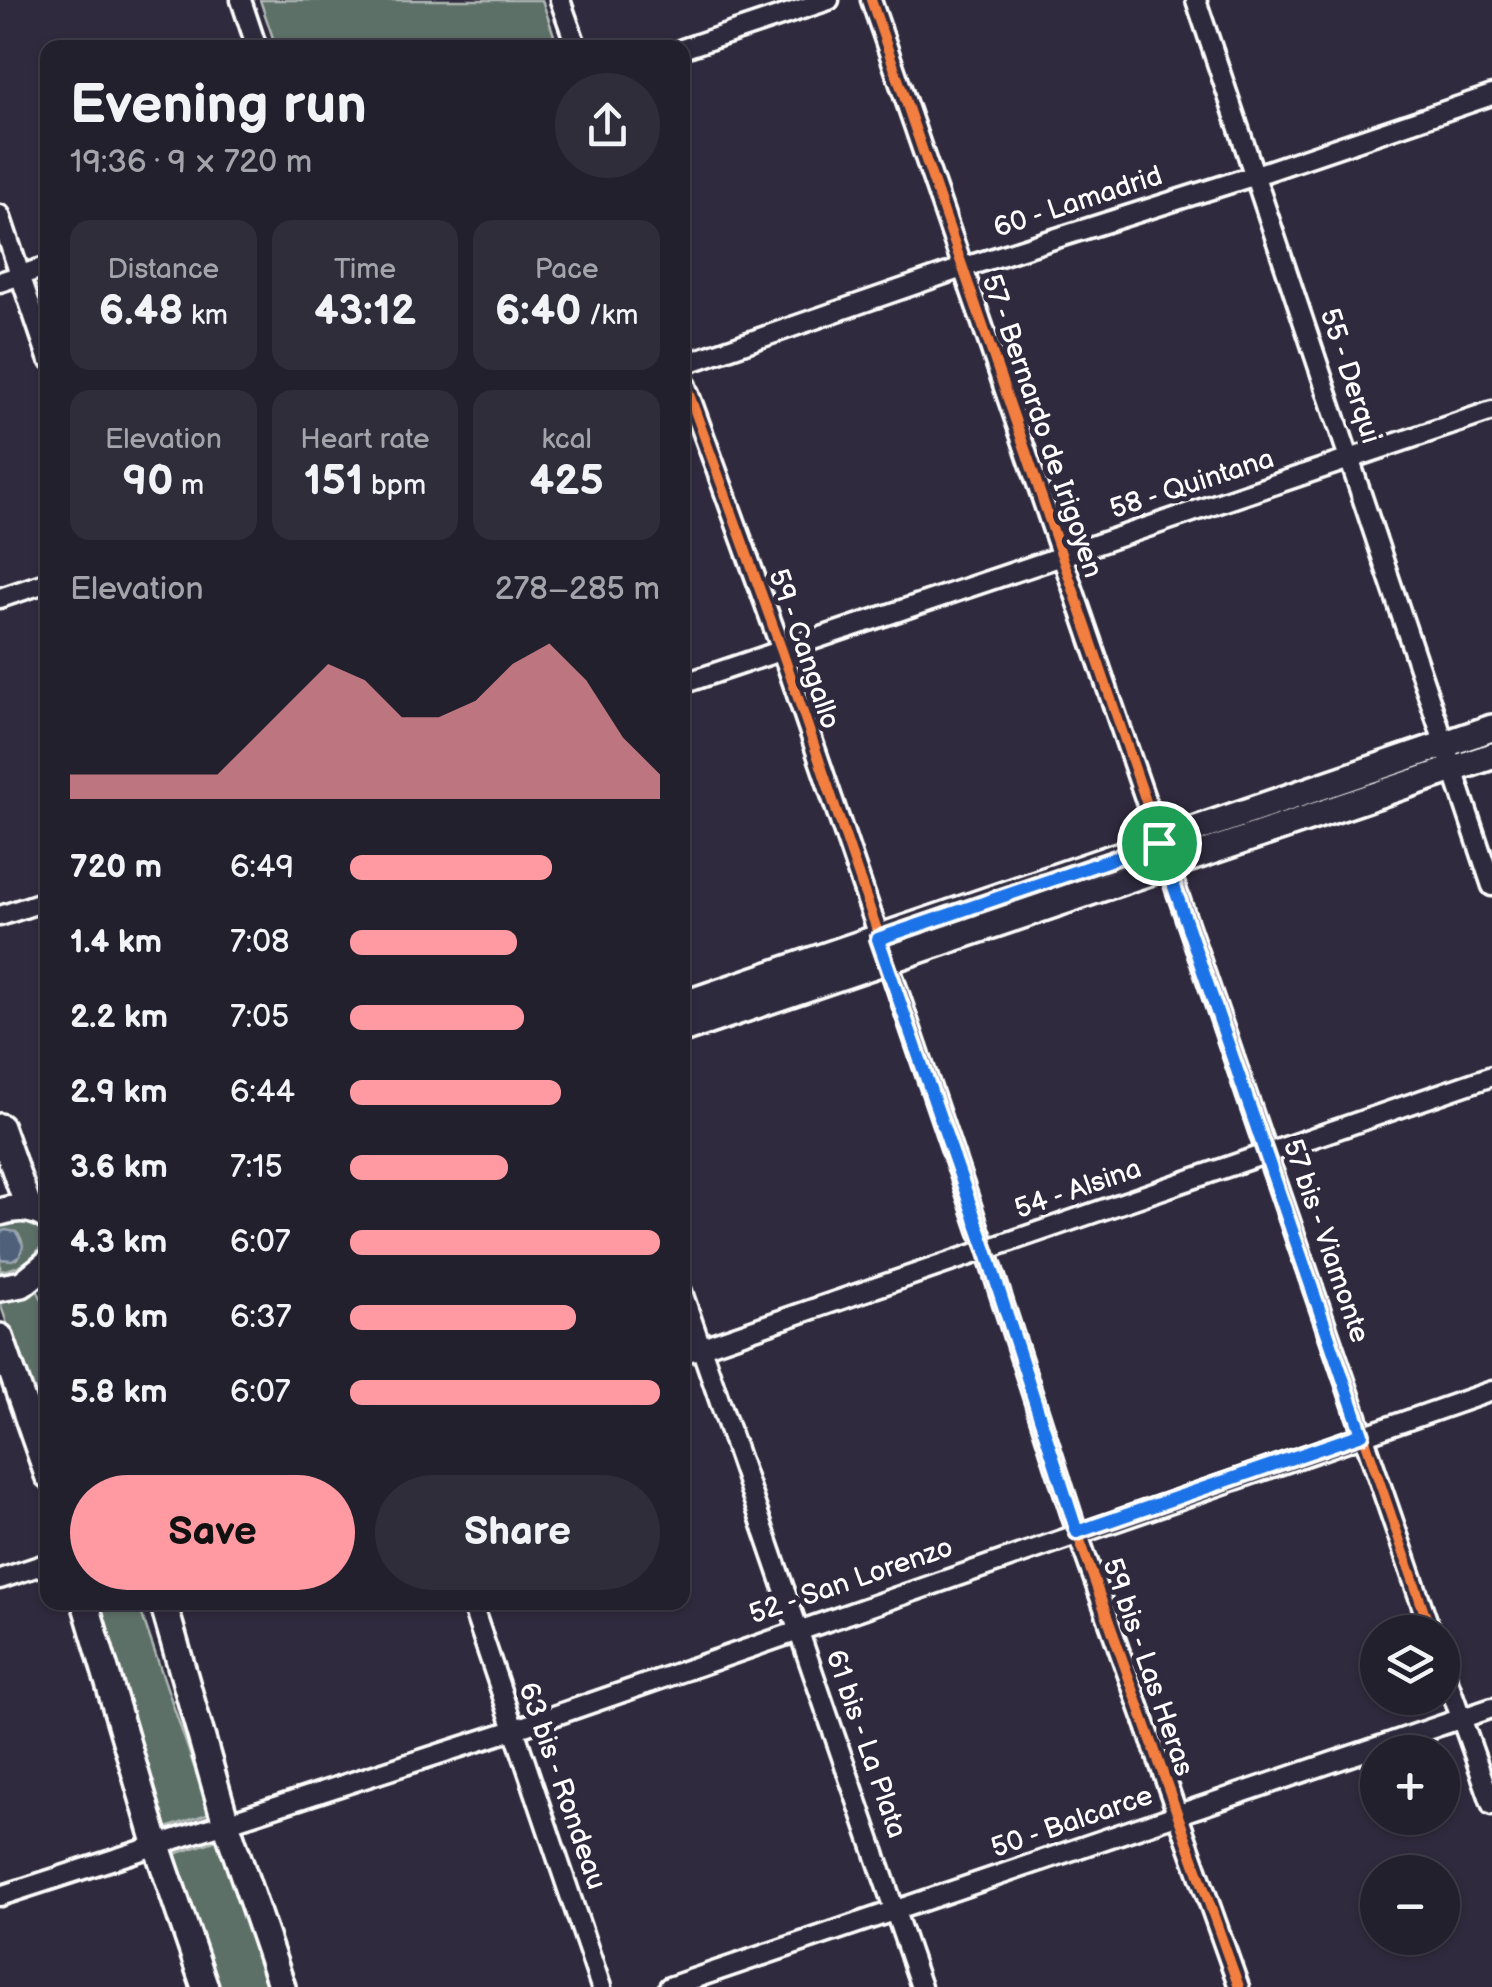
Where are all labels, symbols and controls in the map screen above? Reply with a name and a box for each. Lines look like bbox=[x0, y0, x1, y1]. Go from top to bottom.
text: Evening run bbox=[70, 72, 367, 139]
button: share bbox=[555, 73, 660, 178]
text: 19:36 · 9 × 720 m bbox=[70, 143, 312, 182]
street label: 60 - Lamadrid bbox=[989, 159, 1167, 245]
text: Distance bbox=[107, 253, 219, 286]
text: Time bbox=[334, 253, 396, 286]
text: Pace bbox=[535, 253, 599, 286]
street label: 57 - Bernardo de Irigoyen bbox=[975, 270, 1109, 582]
text: 6.48 bbox=[99, 286, 183, 337]
text: 43:12 bbox=[314, 286, 416, 337]
text: 6:40 bbox=[495, 286, 581, 337]
text: km bbox=[183, 299, 228, 332]
text: /km bbox=[581, 299, 638, 332]
street label: 55 - Derqui bbox=[1313, 304, 1387, 448]
text: Elevation bbox=[105, 423, 222, 456]
text: Heart rate bbox=[300, 423, 430, 456]
text: kcal bbox=[542, 423, 592, 456]
street label: 58 - Quintana bbox=[1106, 442, 1278, 526]
text: 90 bbox=[123, 456, 173, 507]
text: 151 bbox=[304, 456, 363, 507]
text: 425 bbox=[530, 456, 604, 507]
text: m bbox=[173, 469, 204, 502]
text: bpm bbox=[363, 469, 426, 502]
street label: 59 - Cangallo bbox=[761, 565, 847, 733]
text: Elevation bbox=[70, 570, 203, 609]
text: 278–285 m bbox=[495, 570, 660, 609]
pin bbox=[1117, 801, 1202, 886]
icon: arrive bbox=[1132, 816, 1187, 871]
text: 720 m bbox=[70, 848, 162, 887]
text: 6:49 bbox=[230, 848, 294, 887]
text: 1.4 km bbox=[70, 923, 162, 962]
text: 7:08 bbox=[230, 923, 290, 962]
text: 2.2 km bbox=[70, 998, 168, 1037]
text: 7:05 bbox=[230, 998, 289, 1037]
text: 2.9 km bbox=[70, 1073, 168, 1112]
text: 6:44 bbox=[230, 1073, 295, 1112]
street label: 57 bis - Viamonte bbox=[1276, 1135, 1376, 1347]
text: 3.6 km bbox=[70, 1148, 168, 1187]
text: 7:15 bbox=[230, 1148, 283, 1187]
street label: 54 - Alsina bbox=[1010, 1152, 1146, 1226]
text: 4.3 km bbox=[70, 1223, 167, 1262]
text: 6:07 bbox=[230, 1223, 291, 1262]
text: 5.0 km bbox=[70, 1298, 168, 1337]
text: 6:37 bbox=[230, 1298, 291, 1337]
text: 5.8 km bbox=[70, 1373, 167, 1412]
text: 6:07 bbox=[230, 1373, 291, 1412]
button: Save bbox=[70, 1475, 355, 1590]
button: Share bbox=[375, 1475, 660, 1590]
street label: 52 - San Lorenzo bbox=[745, 1531, 957, 1631]
street label: 59 bis - Las Heras bbox=[1095, 1554, 1201, 1780]
map controls bbox=[1360, 1615, 1460, 1955]
button: layers bbox=[1360, 1615, 1460, 1715]
street label: 61 bis - La Plata bbox=[818, 1646, 914, 1842]
street label: 63 bis - Rondeau bbox=[511, 1678, 613, 1894]
button: + bbox=[1360, 1735, 1460, 1835]
street label: 50 - Balcarce bbox=[987, 1779, 1157, 1865]
button: − bbox=[1360, 1855, 1460, 1955]

